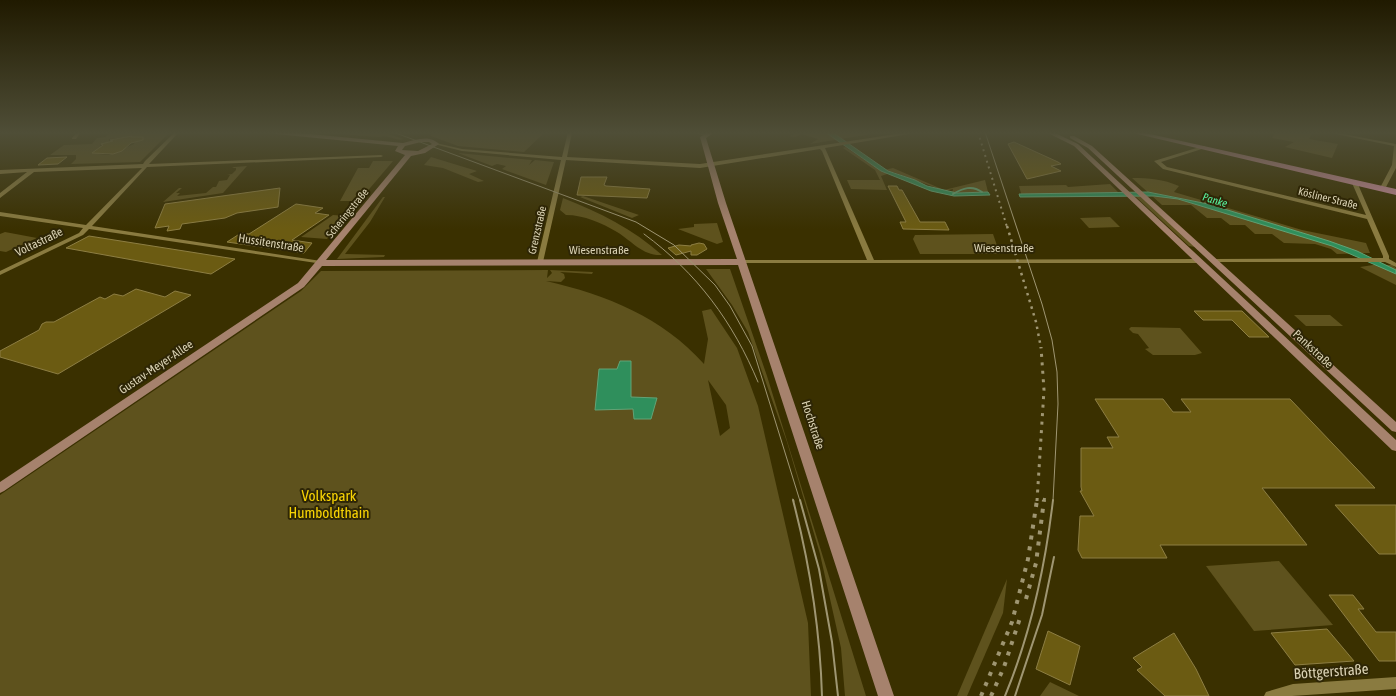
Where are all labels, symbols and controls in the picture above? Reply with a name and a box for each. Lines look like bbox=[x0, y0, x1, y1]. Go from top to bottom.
street label: Kösliner Straße bbox=[1297, 185, 1359, 211]
street label: Scheringstraße bbox=[323, 186, 371, 240]
water label: Panke bbox=[1201, 191, 1229, 209]
street label: Grenzstraße bbox=[526, 205, 548, 255]
street label: Voltastraße bbox=[13, 225, 65, 259]
street label: Hussitenstraße bbox=[237, 231, 305, 255]
street label: Wiesenstraße bbox=[974, 241, 1034, 255]
street label: Wiesenstraße bbox=[569, 243, 629, 257]
street label: Pankstraße bbox=[1290, 327, 1336, 371]
street label: Gustav-Meyer-Allee bbox=[116, 337, 196, 397]
street label: Hochstraße bbox=[799, 399, 827, 451]
park label: Volkspark Humboldthain bbox=[288, 487, 370, 521]
street label: Böttgerstraße bbox=[1293, 660, 1369, 682]

